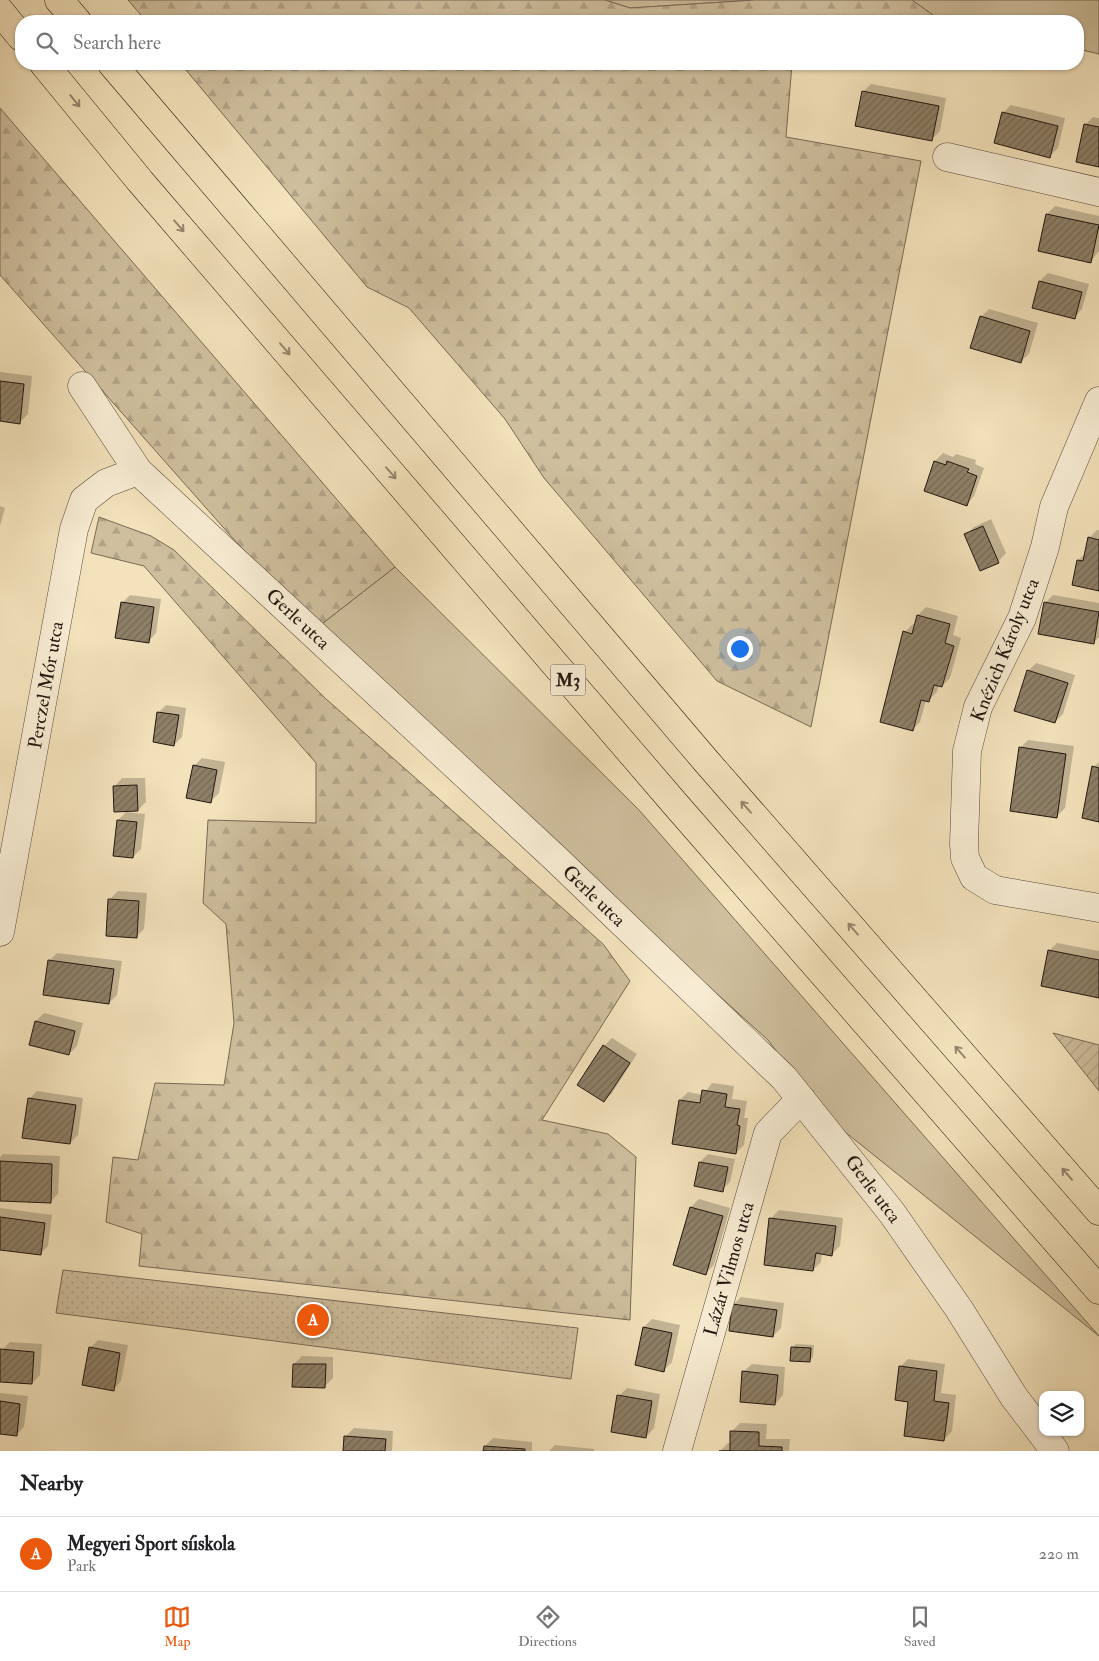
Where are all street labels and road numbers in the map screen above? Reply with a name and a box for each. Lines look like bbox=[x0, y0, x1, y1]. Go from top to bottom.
street label: Knézich Károly utca bbox=[965, 575, 1045, 725]
street label: Gerle utca bbox=[261, 583, 335, 655]
street label: Perczel Mór utca bbox=[23, 619, 69, 751]
road number: M3 bbox=[550, 664, 586, 696]
street label: Gerle utca bbox=[557, 860, 631, 932]
street label: Gerle utca bbox=[840, 1150, 906, 1228]
street label: Lázár Vilmos utca bbox=[698, 1199, 760, 1339]

